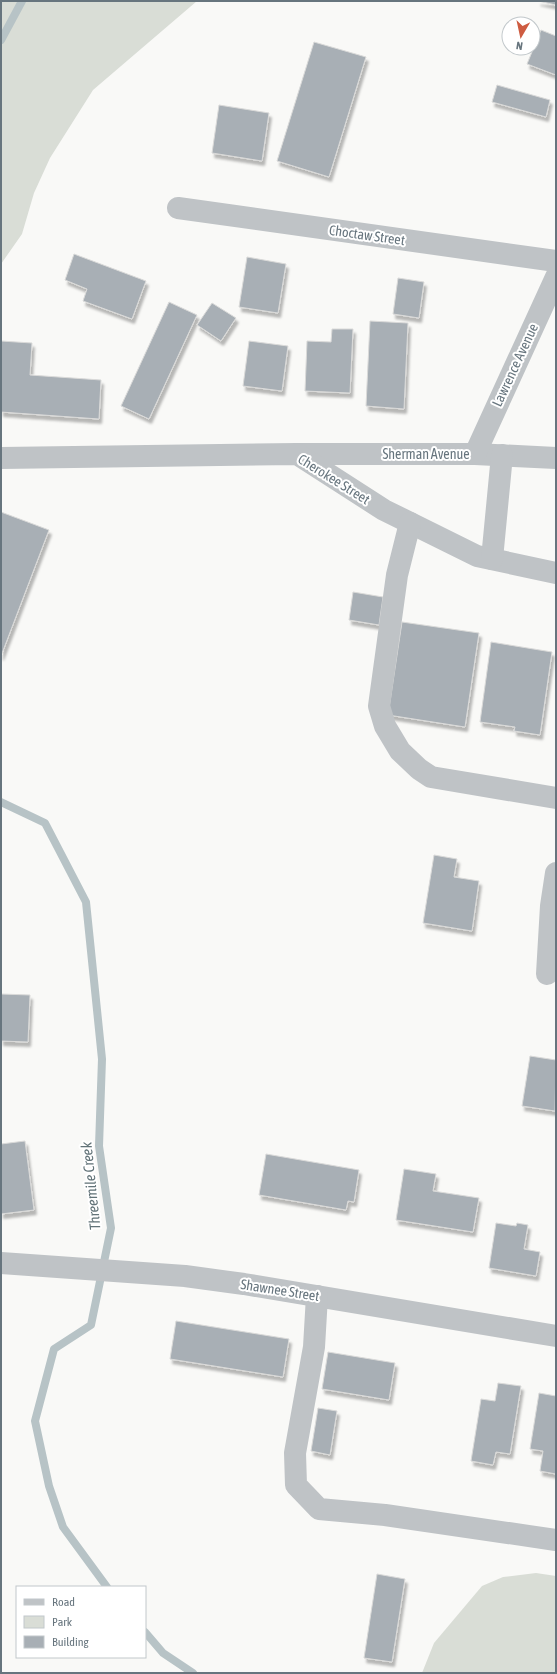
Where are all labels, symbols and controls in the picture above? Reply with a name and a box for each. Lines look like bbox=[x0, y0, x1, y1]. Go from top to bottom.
north arrow bbox=[501, 16, 541, 56]
text: N bbox=[515, 39, 524, 52]
street label: Choctaw Street bbox=[328, 222, 406, 248]
street label: Lawrence Avenue bbox=[489, 321, 541, 409]
street label: Sherman Avenue bbox=[382, 446, 470, 462]
street label: Cherokee Street bbox=[295, 451, 373, 507]
water label: Threemile Creek bbox=[77, 1141, 104, 1231]
street label: Shawnee Street bbox=[239, 1276, 321, 1304]
legend bbox=[16, 1586, 146, 1658]
text: Road bbox=[52, 1595, 75, 1609]
text: Park bbox=[52, 1615, 73, 1629]
text: Building bbox=[52, 1635, 90, 1649]

